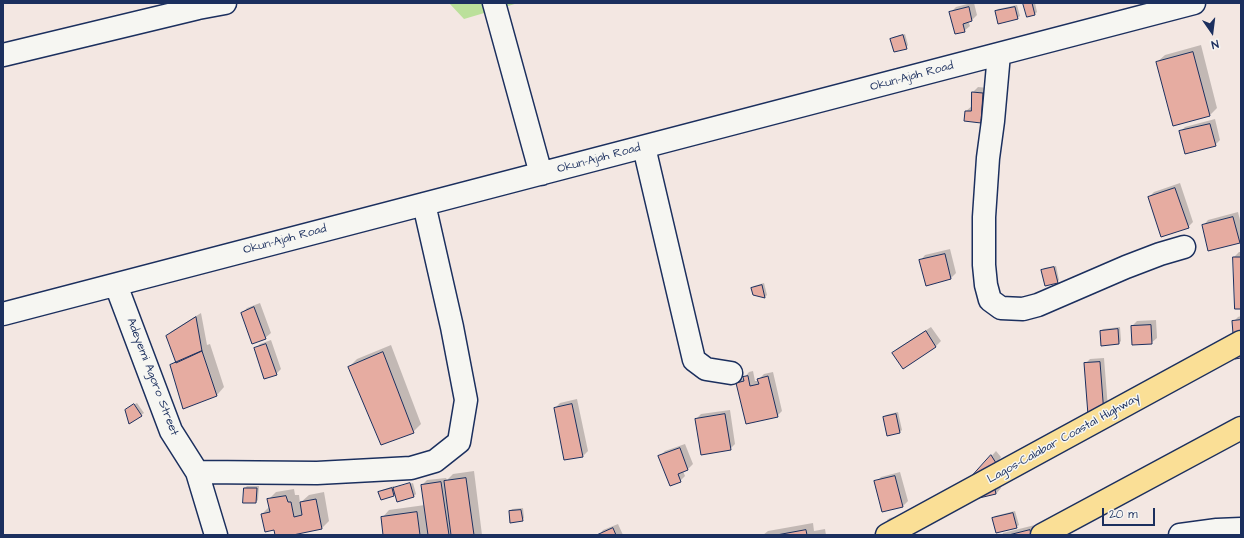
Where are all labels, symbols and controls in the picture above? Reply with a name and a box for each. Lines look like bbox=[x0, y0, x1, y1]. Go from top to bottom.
north arrow bbox=[1192, 12, 1232, 52]
text: N bbox=[1210, 36, 1220, 52]
street label: Okun-Ajah Road bbox=[869, 59, 955, 95]
street label: Okun-Ajah Road bbox=[556, 141, 642, 177]
street label: Okun-Ajah Road bbox=[242, 222, 328, 258]
street label: Adeyemi Agoro Street bbox=[123, 316, 181, 438]
street label: Lagos-Calabar Coastal Highway bbox=[985, 391, 1143, 487]
scale bar bbox=[1104, 500, 1157, 526]
text: 20 m bbox=[1109, 506, 1138, 523]

